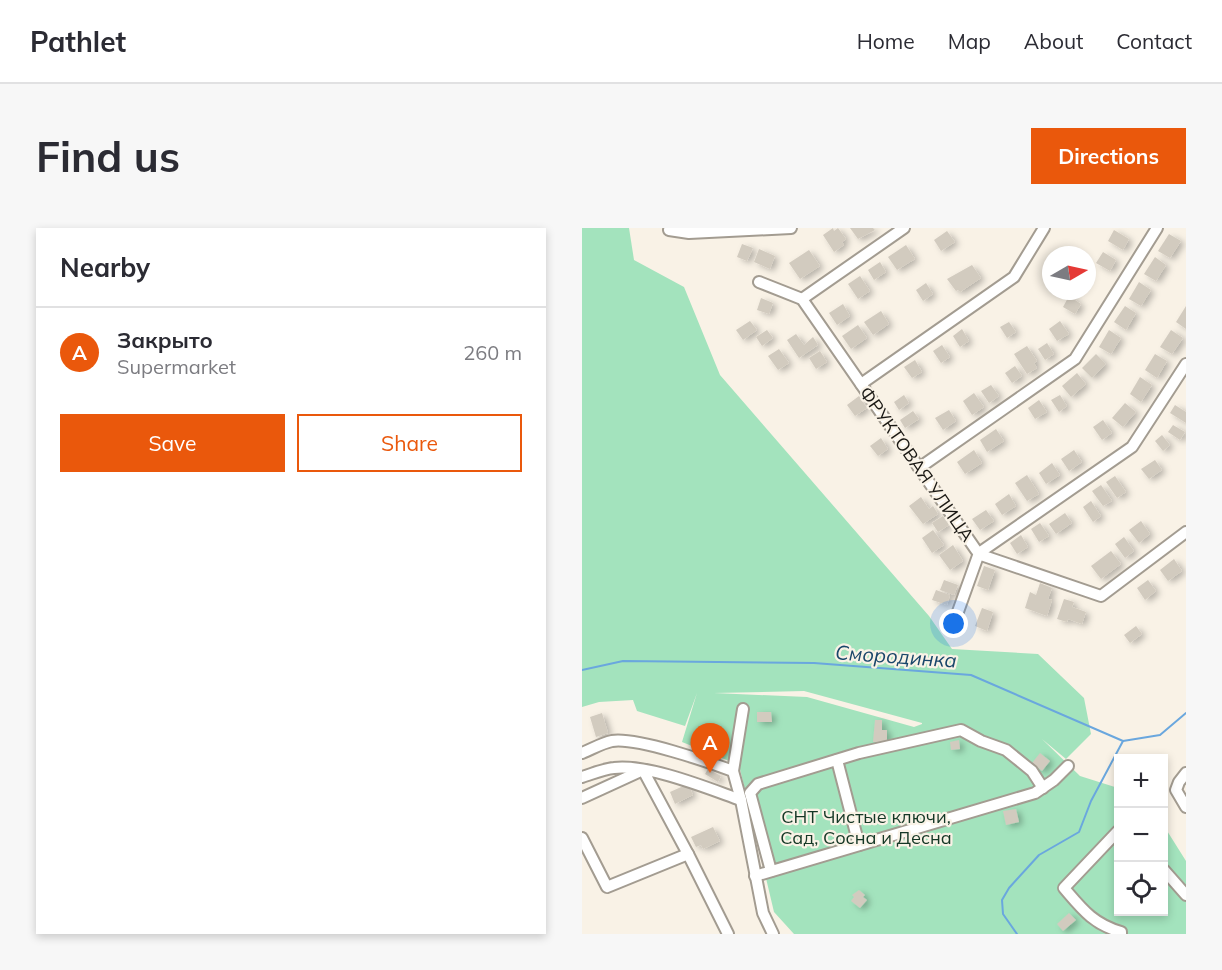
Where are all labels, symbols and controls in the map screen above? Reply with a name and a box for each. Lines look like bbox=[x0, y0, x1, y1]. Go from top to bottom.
text: Pathlet bbox=[30, 24, 126, 59]
text: Home bbox=[857, 28, 915, 54]
text: Map bbox=[948, 28, 991, 54]
text: About bbox=[1024, 28, 1083, 54]
text: Contact bbox=[1116, 28, 1192, 54]
button: Directions bbox=[1031, 128, 1186, 184]
text: Find us bbox=[36, 130, 180, 183]
north arrow bbox=[1042, 246, 1096, 300]
text: Nearby bbox=[60, 251, 150, 284]
text: Закрыто bbox=[117, 326, 213, 354]
text: A bbox=[72, 340, 87, 365]
text: 260 m bbox=[463, 340, 522, 365]
text: Supermarket bbox=[117, 354, 236, 379]
street label: ФРУКТОВАЯ УЛИЦА bbox=[855, 382, 979, 546]
button: Save bbox=[60, 414, 285, 472]
button: Share bbox=[297, 414, 522, 472]
your location bbox=[939, 609, 968, 638]
water label: Смородинка bbox=[834, 639, 958, 673]
pin: A bbox=[690, 724, 730, 773]
map controls bbox=[1114, 754, 1168, 916]
button: + bbox=[1114, 754, 1168, 808]
park label: СНТ Чистые ключи, Сад, Сосна и Десна bbox=[780, 805, 952, 849]
button: − bbox=[1114, 808, 1168, 862]
button: locate bbox=[1114, 862, 1168, 916]

